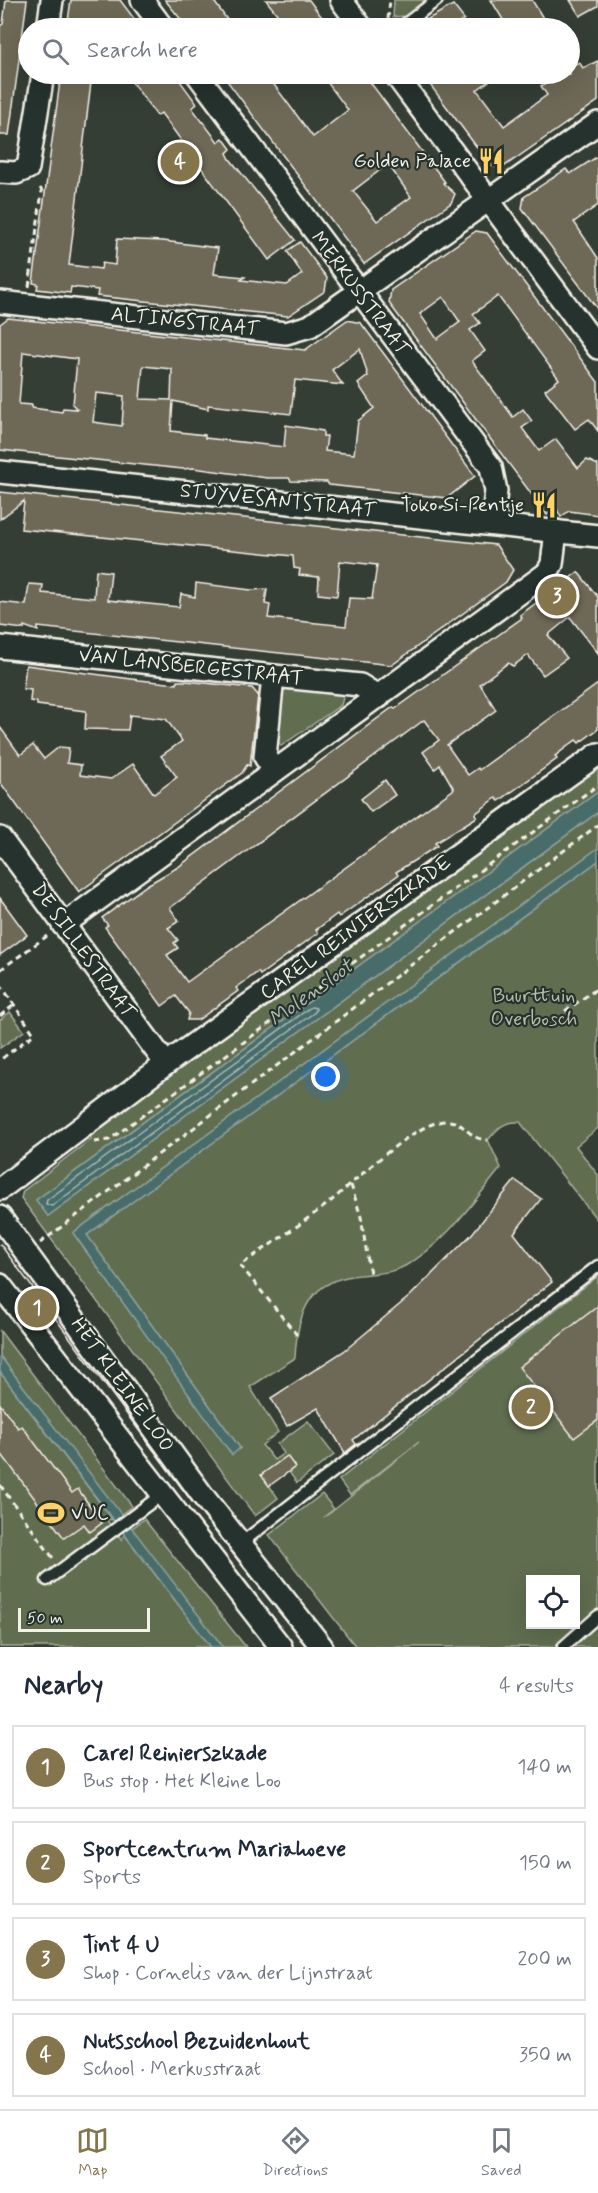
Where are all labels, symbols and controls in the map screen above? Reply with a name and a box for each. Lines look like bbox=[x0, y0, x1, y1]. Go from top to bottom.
search box bbox=[18, 18, 580, 84]
icon: search bbox=[39, 35, 72, 68]
text: Search here bbox=[87, 37, 198, 65]
pin: 4 bbox=[160, 140, 200, 184]
restaurant icon: Golden Palace bbox=[476, 146, 506, 176]
place label: Golden Palace bbox=[354, 148, 471, 175]
street label: MERKUSSTRAAT bbox=[304, 226, 417, 363]
street label: ALTINGSTRAAT bbox=[110, 301, 262, 343]
street label: STUYVESANTSTRAAT bbox=[179, 477, 379, 525]
restaurant icon: Toko Si-Pentje bbox=[529, 490, 559, 520]
place label: Toko Si-Pentje bbox=[400, 492, 524, 519]
pin: 3 bbox=[538, 574, 576, 618]
street label: VAN LANSBERGESTRAAT bbox=[77, 642, 305, 692]
street label: CAREL REINIERSZKADE bbox=[255, 849, 457, 1007]
street label: DE SILLESTRAAT bbox=[24, 878, 142, 1026]
water label: Molensloot bbox=[263, 952, 361, 1033]
park label: Buurttuin Overbosch bbox=[491, 983, 577, 1033]
your location bbox=[311, 1062, 340, 1091]
pin: 1 bbox=[18, 1286, 57, 1330]
street label: HET KLEINE LOO bbox=[64, 1312, 180, 1458]
pin: 2 bbox=[512, 1384, 550, 1430]
sports icon: VUC bbox=[36, 1498, 66, 1528]
place label: VUC bbox=[71, 1500, 109, 1527]
map controls bbox=[526, 1575, 580, 1629]
button: locate bbox=[526, 1575, 580, 1629]
scale bar bbox=[18, 1605, 150, 1632]
text: 50 m bbox=[27, 1608, 63, 1629]
text: Nearby bbox=[24, 1669, 103, 1703]
text: 4 results bbox=[499, 1673, 574, 1700]
text: Carel Reinierszkade bbox=[83, 1740, 267, 1768]
text: 1 bbox=[41, 1754, 50, 1781]
text: 140 m bbox=[518, 1754, 572, 1781]
text: Bus stop · Het Kleine Loo bbox=[83, 1768, 281, 1795]
text: Sportcentrum Mariahoeve bbox=[83, 1836, 346, 1864]
text: 2 bbox=[41, 1850, 50, 1877]
text: 150 m bbox=[519, 1850, 572, 1877]
text: Sports bbox=[83, 1864, 141, 1891]
text: Tint 4 U bbox=[83, 1932, 160, 1960]
text: 3 bbox=[41, 1946, 50, 1973]
text: 200 m bbox=[517, 1946, 572, 1973]
text: Shop · Cornelis van der Lijnstraat bbox=[83, 1960, 373, 1987]
text: Nutsschool Bezuidenhout bbox=[83, 2028, 310, 2056]
text: 4 bbox=[40, 2042, 51, 2069]
text: 350 m bbox=[519, 2042, 572, 2069]
text: School · Merkusstraat bbox=[83, 2056, 261, 2083]
tab: Map bbox=[76, 2124, 109, 2181]
tab: Directions bbox=[262, 2124, 328, 2181]
tab: Saved bbox=[481, 2124, 522, 2181]

